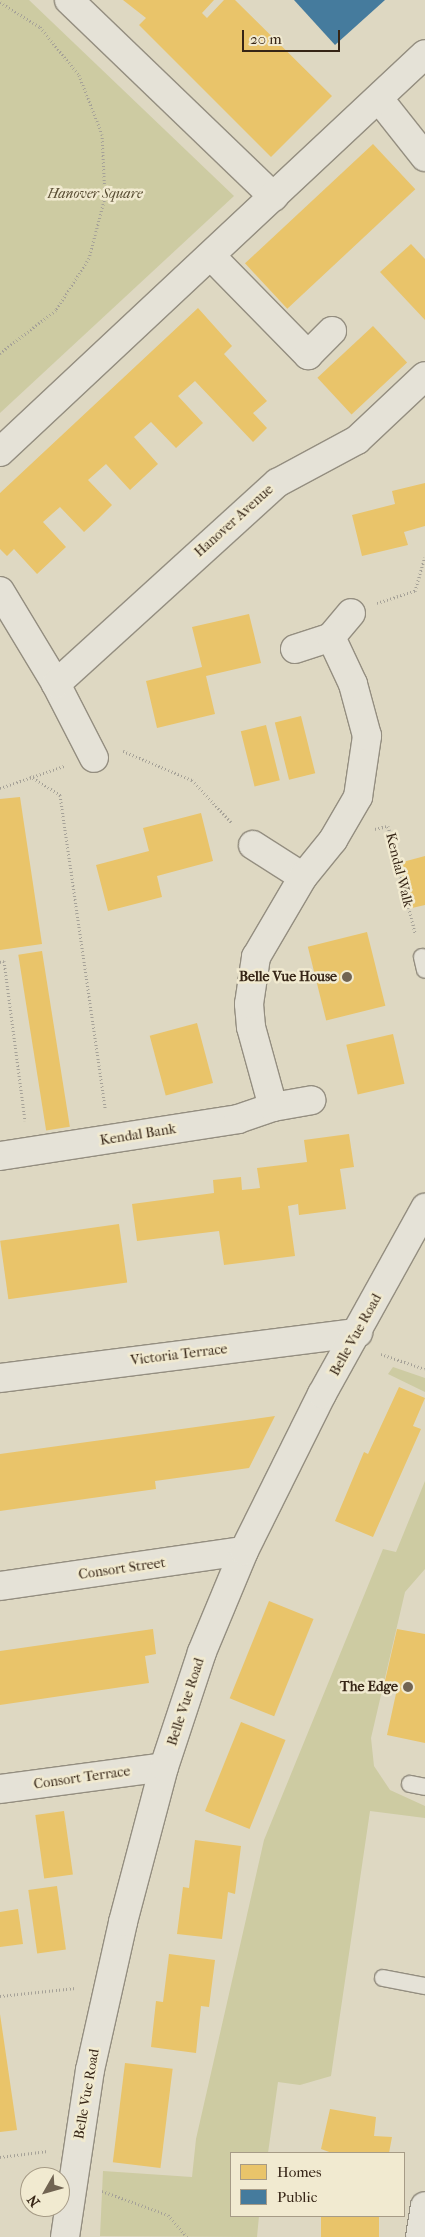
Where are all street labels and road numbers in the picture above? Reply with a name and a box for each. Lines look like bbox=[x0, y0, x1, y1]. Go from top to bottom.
street label: Hanover Avenue bbox=[191, 481, 277, 561]
street label: Kendal Walk bbox=[382, 831, 416, 909]
street label: Kendal Bank bbox=[99, 1121, 177, 1149]
street label: Belle Vue Road bbox=[327, 1291, 385, 1379]
street label: Victoria Terrace bbox=[130, 1341, 228, 1369]
street label: Consort Street bbox=[77, 1555, 167, 1583]
street label: Belle Vue Road bbox=[164, 1656, 208, 1748]
street label: Consort Terrace bbox=[33, 1763, 131, 1793]
street label: Belle Vue Road bbox=[71, 2048, 103, 2140]

